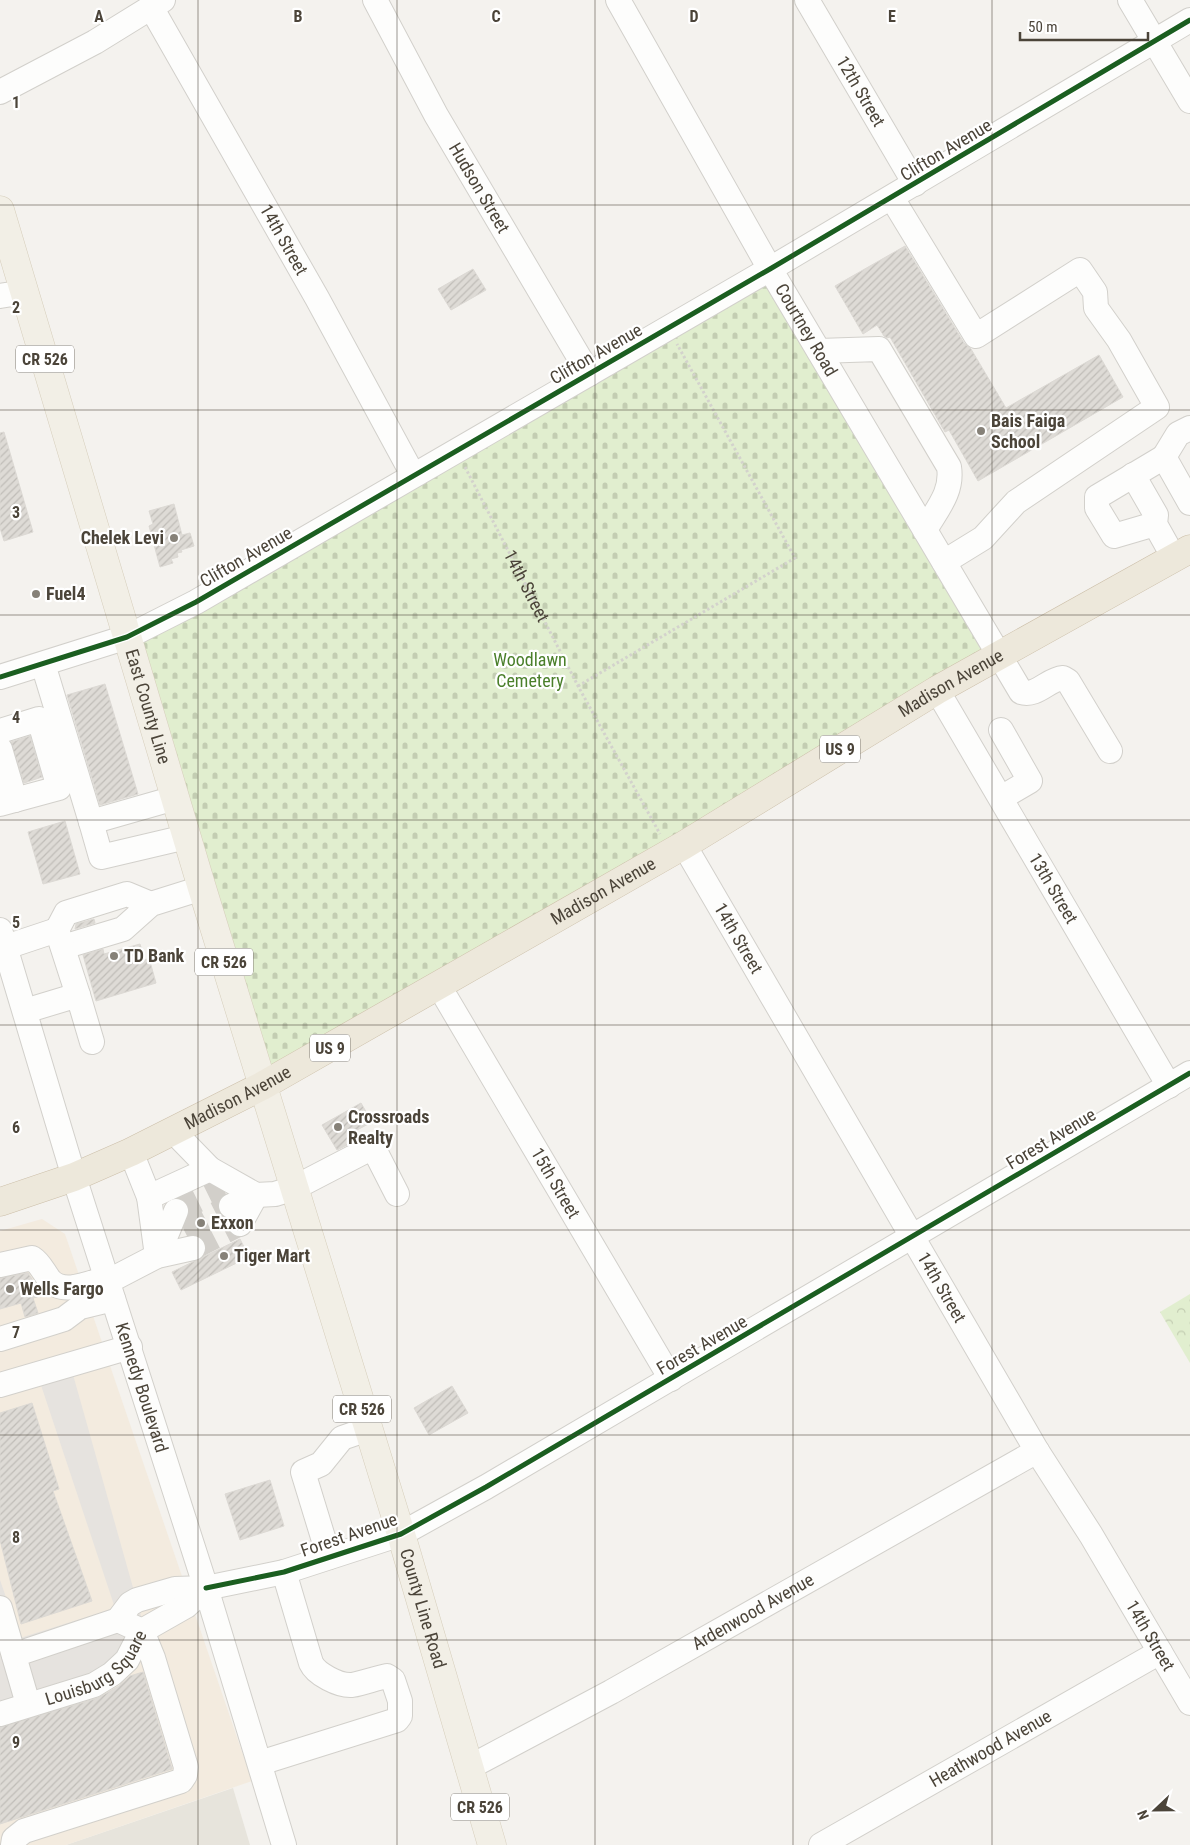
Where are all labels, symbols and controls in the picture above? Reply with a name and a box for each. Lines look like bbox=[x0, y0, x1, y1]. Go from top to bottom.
text: A bbox=[94, 7, 104, 26]
text: B bbox=[294, 7, 303, 26]
text: C bbox=[491, 7, 501, 26]
text: D bbox=[689, 7, 699, 26]
text: E bbox=[888, 7, 896, 26]
scale bar bbox=[1020, 10, 1148, 42]
text: 50 m bbox=[1028, 18, 1058, 36]
street label: 12th Street bbox=[832, 52, 890, 130]
text: 1 bbox=[12, 93, 20, 112]
street label: Clifton Avenue bbox=[896, 114, 995, 185]
street label: Hudson Street bbox=[445, 139, 514, 237]
street label: 14th Street bbox=[256, 200, 313, 279]
street label: Courtney Road bbox=[771, 280, 842, 380]
text: 2 bbox=[12, 298, 20, 317]
street label: Clifton Avenue bbox=[546, 319, 646, 388]
road number: CR 526 bbox=[16, 346, 74, 372]
place label: Bais Faiga School bbox=[991, 410, 1065, 452]
marker: Bais Faiga School bbox=[975, 425, 987, 437]
text: 3 bbox=[12, 503, 20, 522]
street label: Clifton Avenue bbox=[196, 522, 296, 591]
place label: Chelek Levi bbox=[81, 527, 164, 548]
marker: Chelek Levi bbox=[168, 532, 180, 544]
street label: 14th Street bbox=[500, 546, 554, 625]
place label: Fuel4 bbox=[46, 583, 85, 604]
marker: Fuel4 bbox=[30, 588, 42, 600]
street label: Madison Avenue bbox=[894, 644, 1006, 721]
street label: East County Line bbox=[121, 646, 175, 766]
park label: Woodlawn Cemetery bbox=[493, 649, 567, 691]
text: 4 bbox=[12, 708, 20, 727]
road number: US 9 bbox=[820, 736, 860, 762]
street label: 13th Street bbox=[1025, 849, 1083, 927]
street label: Madison Avenue bbox=[547, 852, 659, 929]
street label: 14th Street bbox=[710, 899, 768, 977]
text: 5 bbox=[12, 913, 20, 932]
place label: TD Bank bbox=[124, 945, 185, 966]
road number: CR 526 bbox=[195, 949, 253, 976]
marker: TD Bank bbox=[108, 950, 120, 962]
road number: US 9 bbox=[310, 1034, 350, 1062]
street label: Madison Avenue bbox=[181, 1061, 294, 1133]
street label: Forest Avenue bbox=[1002, 1104, 1099, 1174]
place label: Crossroads Realty bbox=[348, 1106, 429, 1148]
text: 6 bbox=[12, 1118, 20, 1137]
marker: Crossroads Realty bbox=[332, 1121, 344, 1133]
street label: 15th Street bbox=[527, 1144, 585, 1222]
place label: Exxon bbox=[211, 1212, 254, 1233]
marker: Exxon bbox=[195, 1217, 207, 1229]
place label: Tiger Mart bbox=[234, 1245, 311, 1266]
street label: 14th Street bbox=[913, 1248, 971, 1326]
marker: Tiger Mart bbox=[218, 1250, 230, 1262]
place label: Wells Fargo bbox=[20, 1278, 104, 1299]
marker: Wells Fargo bbox=[4, 1283, 16, 1295]
street label: Forest Avenue bbox=[653, 1310, 751, 1379]
street label: Kennedy Boulevard bbox=[111, 1320, 173, 1455]
text: 7 bbox=[12, 1323, 20, 1342]
road number: CR 526 bbox=[333, 1396, 391, 1422]
street label: Forest Avenue bbox=[298, 1508, 400, 1561]
text: 8 bbox=[12, 1528, 20, 1547]
street label: County Line Road bbox=[396, 1546, 451, 1671]
street label: Ardenwood Avenue bbox=[688, 1569, 817, 1654]
street label: 14th Street bbox=[1122, 1596, 1180, 1674]
street label: Louisburg Square bbox=[43, 1626, 151, 1709]
street label: Heathwood Avenue bbox=[925, 1705, 1055, 1791]
text: 9 bbox=[12, 1733, 20, 1752]
north arrow bbox=[1130, 1785, 1180, 1835]
road number: CR 526 bbox=[451, 1794, 509, 1820]
text: N bbox=[1134, 1808, 1152, 1822]

